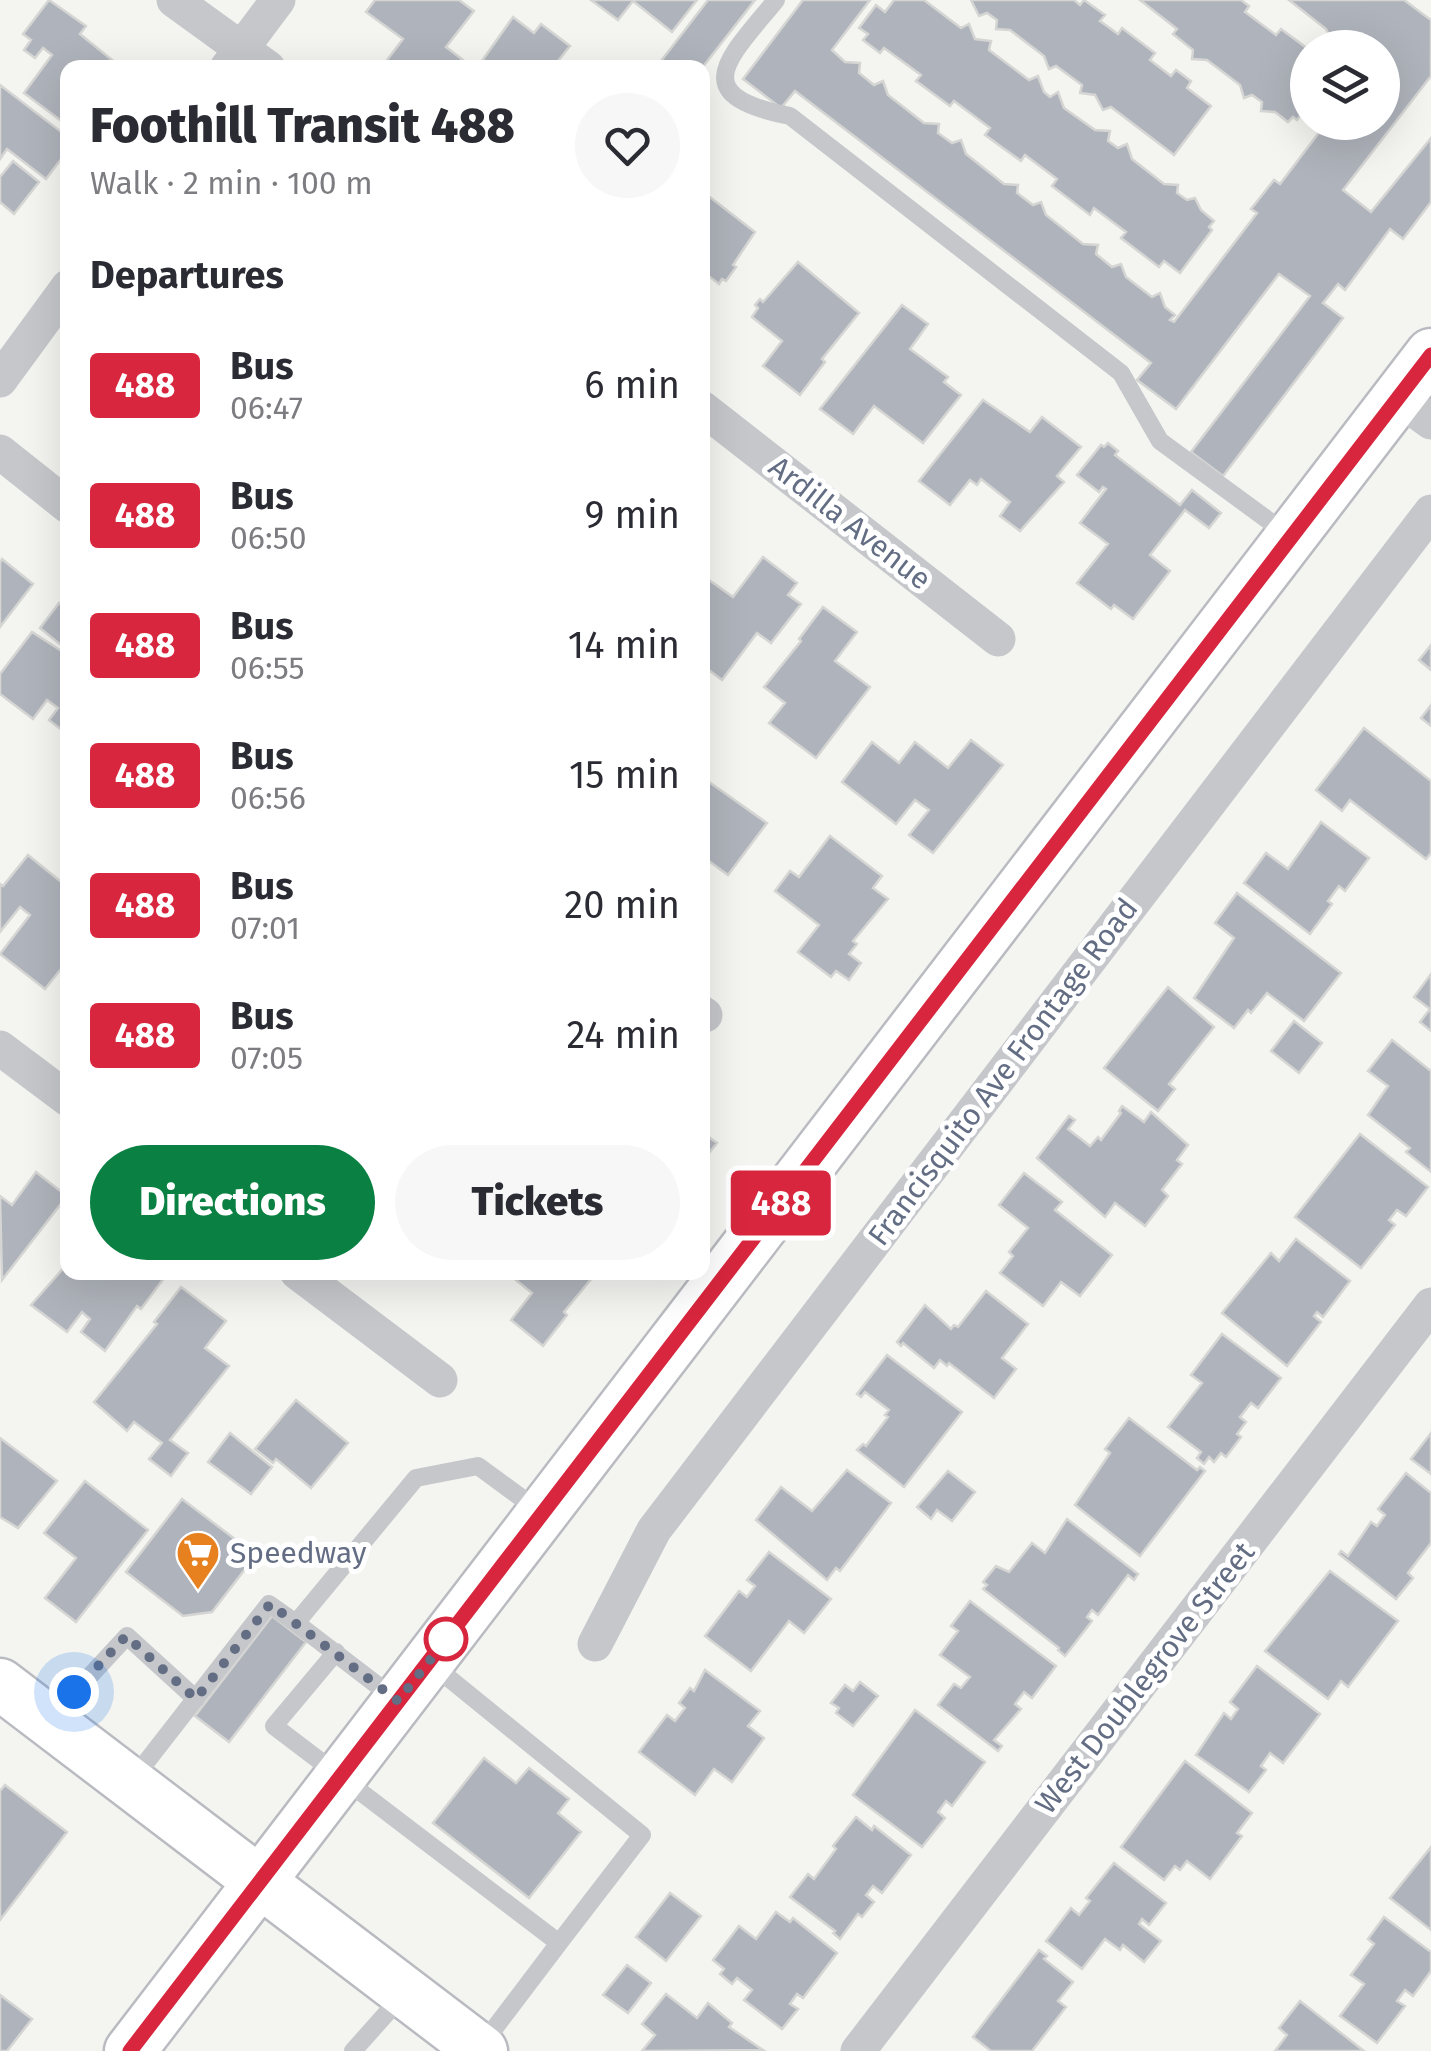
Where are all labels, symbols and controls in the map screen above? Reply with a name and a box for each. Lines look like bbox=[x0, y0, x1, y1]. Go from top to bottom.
map controls bbox=[1290, 30, 1400, 140]
button: layers bbox=[1290, 30, 1400, 140]
button: heart bbox=[575, 93, 680, 198]
text: Foothill Transit 488 bbox=[90, 97, 515, 155]
text: Walk · 2 min · 100 m bbox=[90, 164, 373, 202]
text: Departures bbox=[90, 252, 284, 298]
text: Bus bbox=[230, 343, 294, 389]
text: 6 min bbox=[584, 362, 680, 408]
text: 488 bbox=[115, 364, 175, 406]
text: 06:47 bbox=[230, 389, 303, 427]
street label: Ardilla Avenue bbox=[762, 449, 938, 597]
text: Bus bbox=[230, 473, 294, 519]
text: 9 min bbox=[584, 492, 680, 538]
text: 488 bbox=[115, 494, 175, 536]
text: 06:50 bbox=[230, 519, 307, 557]
text: Bus bbox=[230, 603, 294, 649]
text: 14 min bbox=[568, 622, 680, 668]
text: 488 bbox=[115, 624, 175, 666]
text: 06:55 bbox=[230, 649, 305, 687]
text: Bus bbox=[230, 733, 294, 779]
text: 15 min bbox=[569, 752, 680, 798]
text: 488 bbox=[115, 754, 175, 796]
text: 06:56 bbox=[230, 779, 306, 817]
text: Bus bbox=[230, 863, 294, 909]
text: 20 min bbox=[564, 882, 680, 928]
text: 488 bbox=[115, 884, 175, 926]
street label: Francisquito Ave Frontage Road bbox=[861, 891, 1145, 1253]
text: 07:01 bbox=[230, 909, 300, 947]
text: Bus bbox=[230, 993, 294, 1039]
text: 24 min bbox=[566, 1012, 680, 1058]
text: 488 bbox=[115, 1014, 175, 1056]
text: 07:05 bbox=[230, 1039, 303, 1077]
button: Directions bbox=[90, 1145, 375, 1260]
button: Tickets bbox=[395, 1145, 680, 1260]
line badge: 488 bbox=[724, 1170, 838, 1236]
text: 488 bbox=[751, 1182, 811, 1224]
supermarket icon: Speedway bbox=[175, 1530, 221, 1591]
place label: Speedway bbox=[230, 1535, 367, 1571]
street label: West Doublegrove Street bbox=[1028, 1535, 1262, 1821]
unlabelled marker bbox=[425, 1618, 467, 1660]
your location bbox=[49, 1667, 99, 1717]

